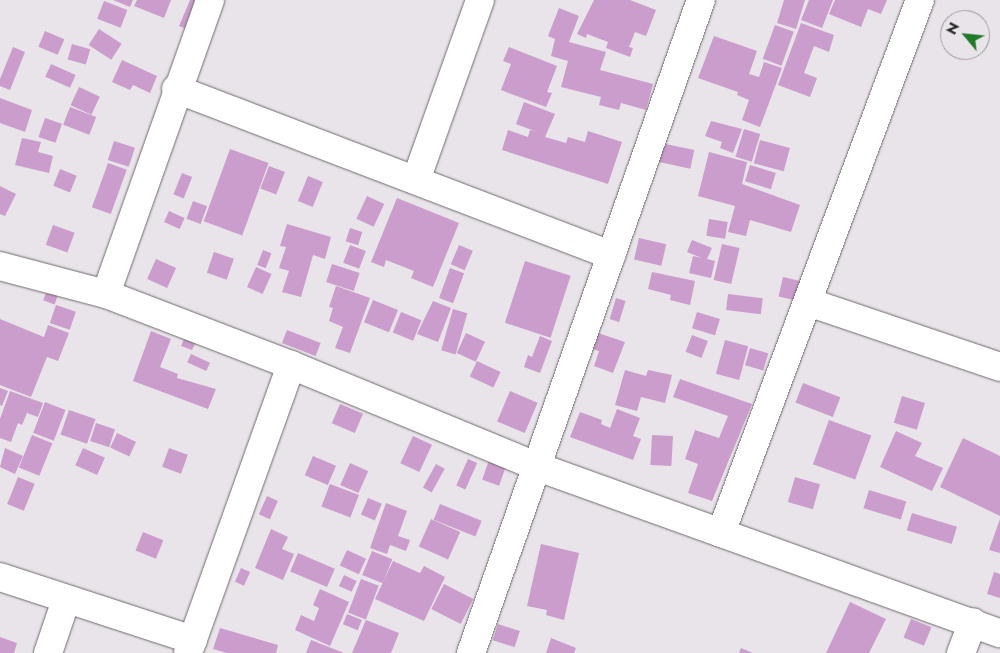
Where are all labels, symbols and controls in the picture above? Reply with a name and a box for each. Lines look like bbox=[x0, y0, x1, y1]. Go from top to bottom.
north arrow bbox=[940, 10, 990, 60]
text: N bbox=[941, 19, 964, 38]

